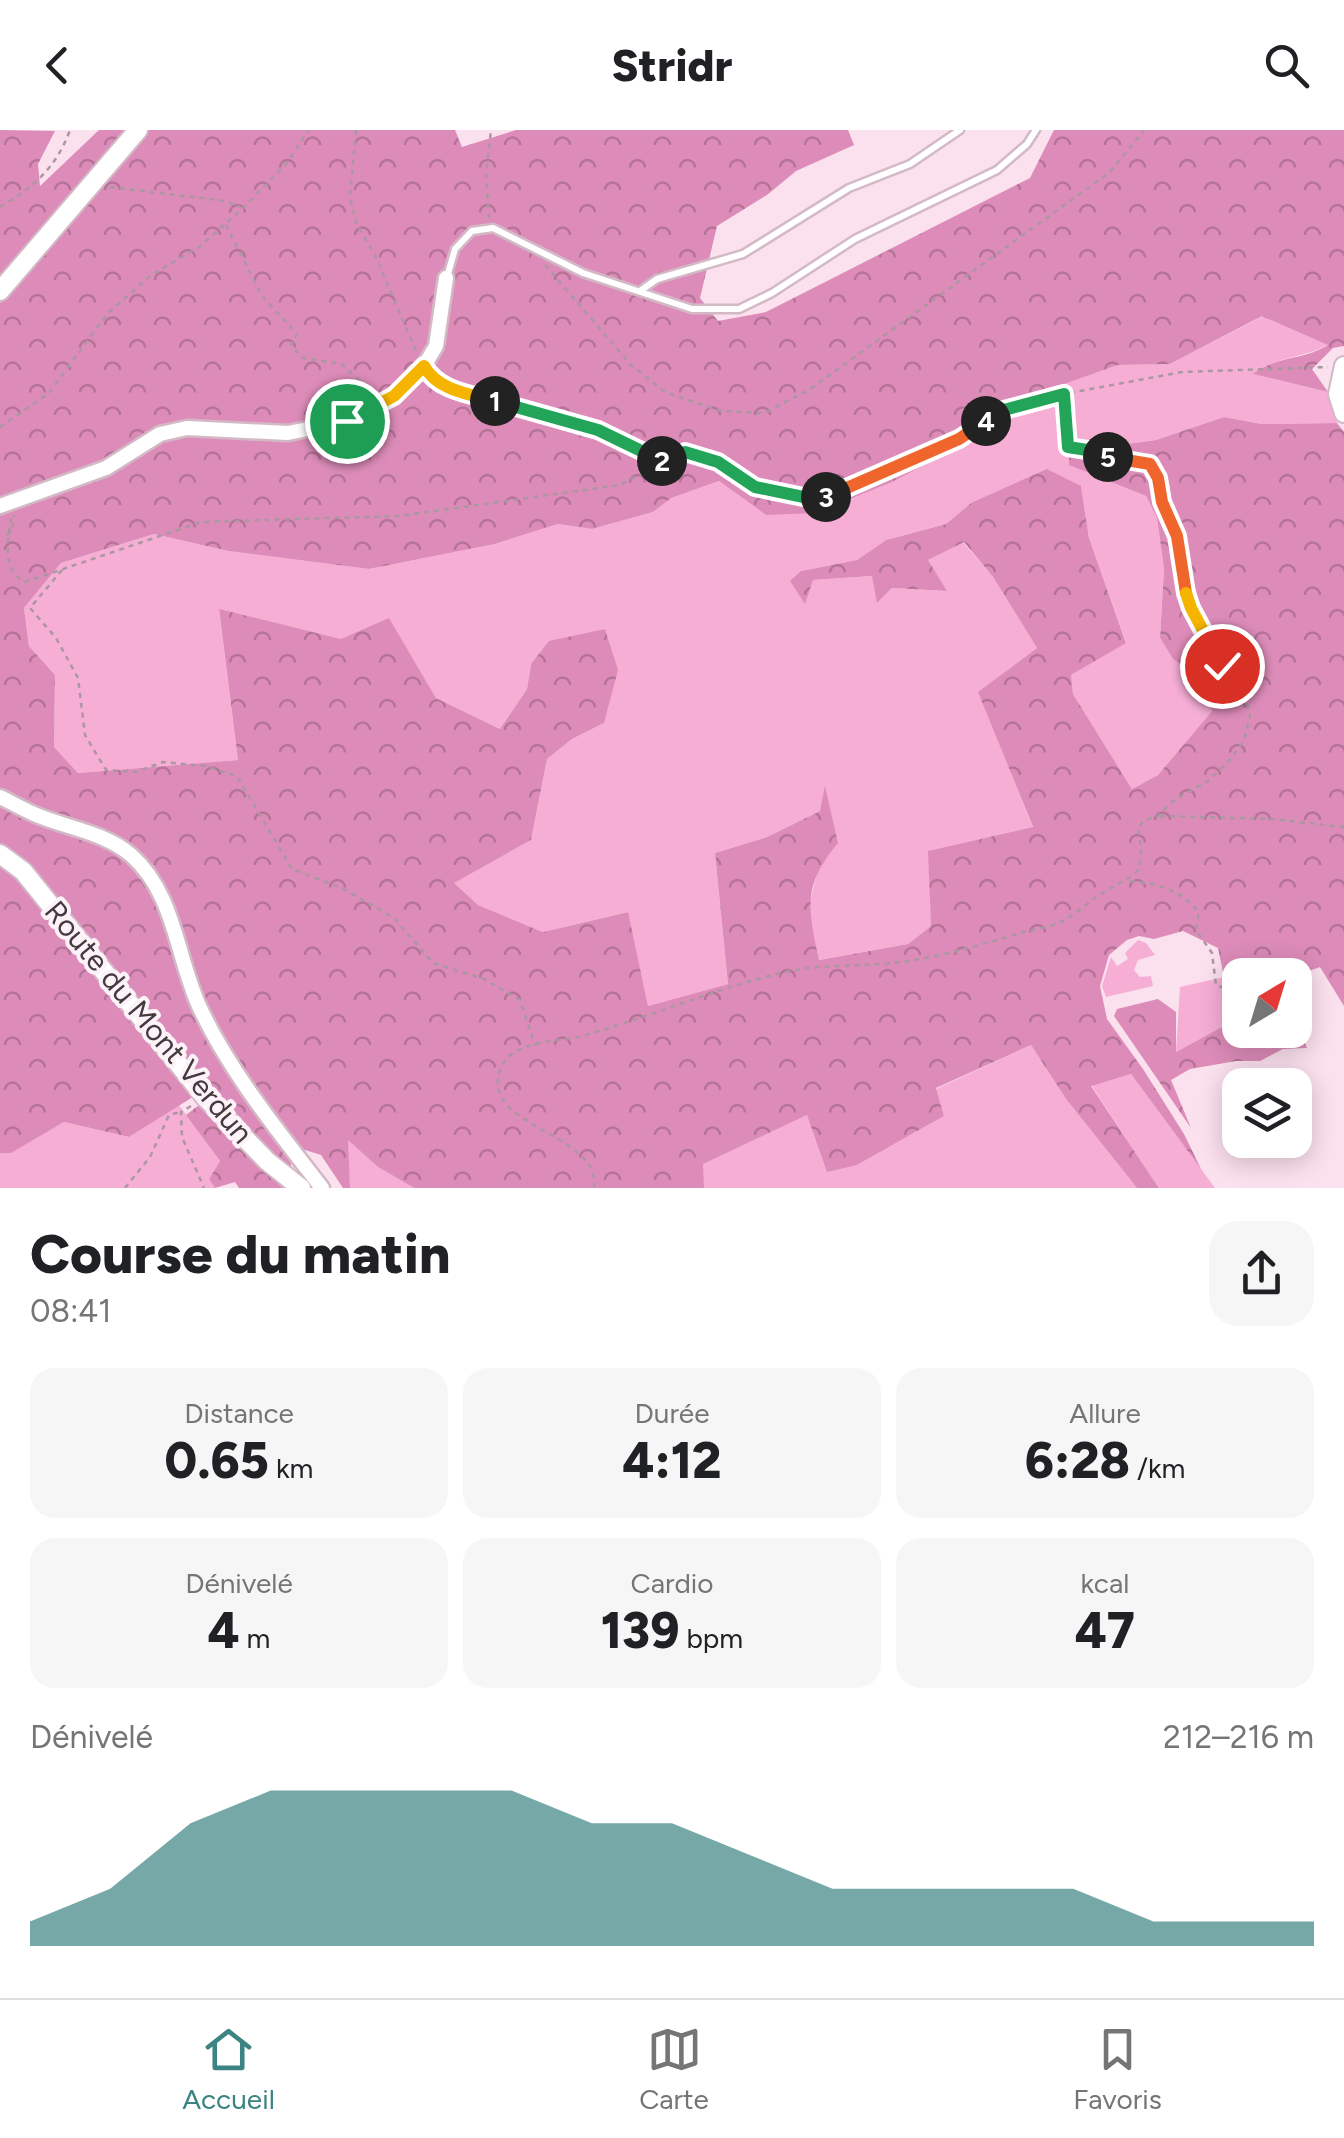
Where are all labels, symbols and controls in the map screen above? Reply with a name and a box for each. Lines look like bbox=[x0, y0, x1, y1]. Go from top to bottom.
icon: back bbox=[30, 38, 85, 93]
text: Stridr bbox=[611, 38, 733, 92]
icon: search bbox=[1259, 38, 1314, 93]
pin: 1 bbox=[470, 376, 520, 426]
pin bbox=[305, 379, 390, 464]
text: 1 bbox=[489, 384, 501, 418]
icon: arrive bbox=[320, 394, 375, 449]
pin: 4 bbox=[961, 396, 1011, 446]
text: 4 bbox=[977, 404, 995, 438]
pin: 5 bbox=[1083, 432, 1133, 482]
pin: 2 bbox=[637, 436, 687, 486]
text: 5 bbox=[1100, 440, 1116, 474]
text: 2 bbox=[654, 444, 670, 478]
pin: 3 bbox=[801, 472, 851, 522]
text: 3 bbox=[818, 480, 834, 514]
pin bbox=[1180, 624, 1265, 709]
icon: check bbox=[1195, 639, 1250, 694]
street label: Route du Mont Verdun bbox=[37, 893, 261, 1151]
north arrow bbox=[1222, 958, 1312, 1048]
map controls bbox=[1222, 958, 1312, 1158]
button: layers bbox=[1222, 1068, 1312, 1158]
text: Course du matin bbox=[30, 1221, 450, 1287]
button: share bbox=[1209, 1221, 1314, 1326]
text: 08:41 bbox=[30, 1292, 111, 1330]
text: Distance bbox=[184, 1396, 294, 1430]
text: Durée bbox=[635, 1396, 709, 1430]
text: Allure bbox=[1069, 1396, 1141, 1430]
text: 0.65 bbox=[165, 1430, 269, 1491]
text: 4:12 bbox=[623, 1430, 721, 1491]
text: 6:28 bbox=[1025, 1430, 1130, 1491]
text: km bbox=[269, 1451, 313, 1485]
text: /km bbox=[1130, 1451, 1185, 1485]
text: Dénivelé bbox=[185, 1566, 293, 1600]
text: Cardio bbox=[630, 1566, 714, 1600]
text: kcal bbox=[1081, 1566, 1129, 1600]
text: 4 bbox=[208, 1600, 240, 1661]
text: 139 bbox=[601, 1600, 679, 1661]
text: 47 bbox=[1075, 1600, 1135, 1661]
text: m bbox=[240, 1621, 270, 1655]
text: bpm bbox=[679, 1621, 743, 1655]
text: Dénivelé bbox=[30, 1718, 153, 1756]
text: 212–216 m bbox=[1163, 1718, 1314, 1756]
tab: Accueil bbox=[182, 2022, 275, 2116]
tab: Carte bbox=[639, 2022, 709, 2116]
tab: Favoris bbox=[1073, 2022, 1162, 2116]

